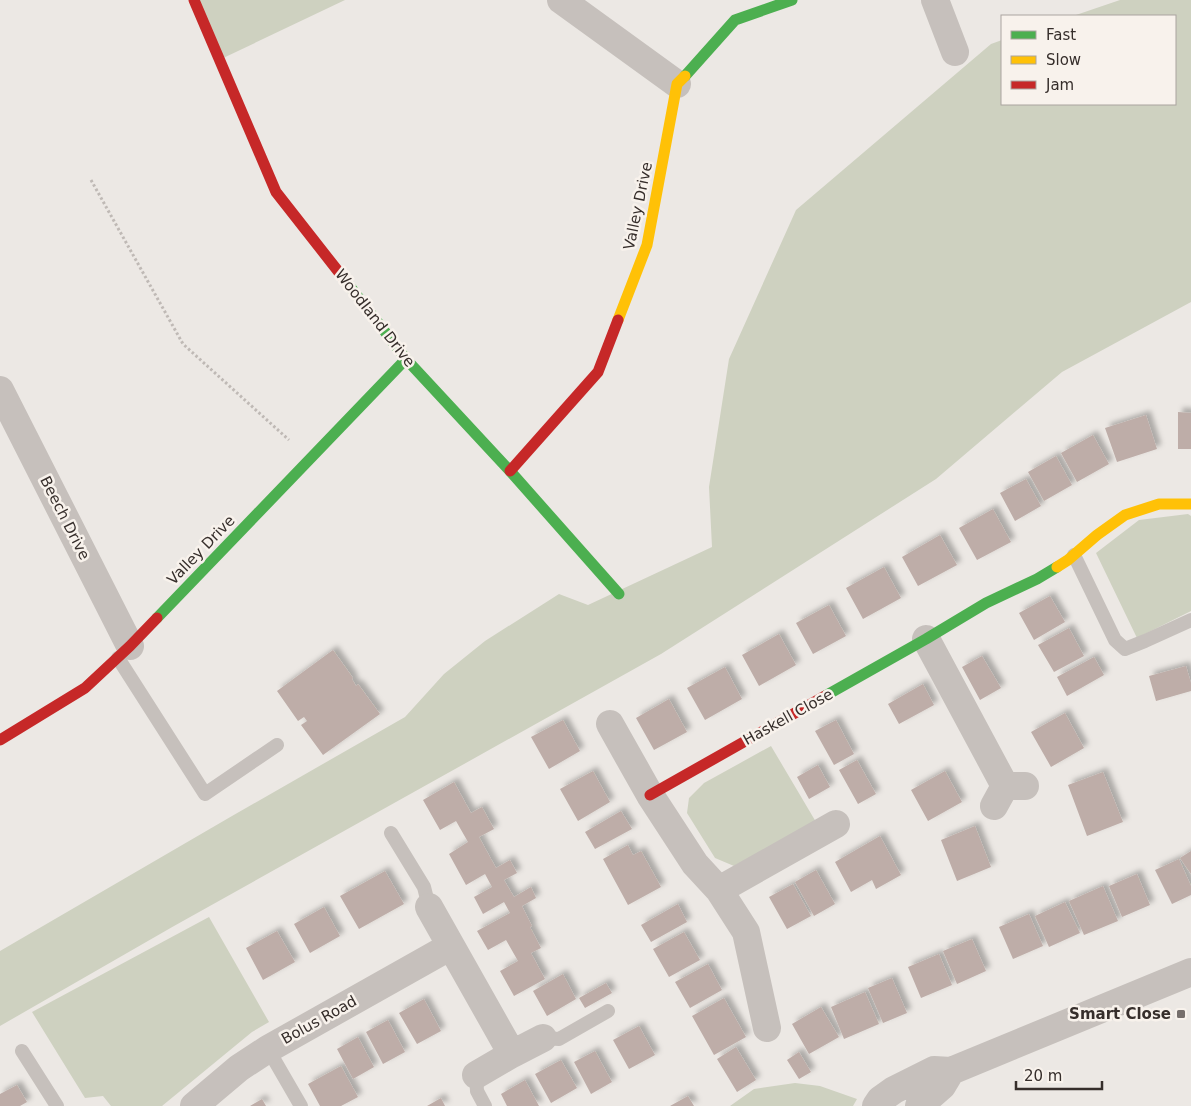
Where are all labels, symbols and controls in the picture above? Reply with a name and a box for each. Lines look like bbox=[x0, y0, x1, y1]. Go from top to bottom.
legend bbox=[1001, 15, 1176, 105]
text: Fast bbox=[1046, 26, 1076, 44]
text: Slow bbox=[1046, 51, 1081, 69]
text: Jam bbox=[1045, 76, 1074, 94]
street label: Valley Drive bbox=[620, 160, 656, 252]
street label: Woodland Drive bbox=[331, 266, 419, 370]
street label: Beech Drive bbox=[36, 473, 94, 563]
street label: Valley Drive bbox=[163, 512, 239, 588]
street label: Haskell Close bbox=[740, 685, 836, 749]
street label: Bolus Road bbox=[278, 992, 360, 1048]
place label: Smart Close bbox=[1069, 1005, 1171, 1023]
marker: Smart Close bbox=[1175, 1008, 1187, 1020]
scale bar bbox=[1016, 1058, 1102, 1090]
text: 20 m bbox=[1024, 1067, 1062, 1085]

